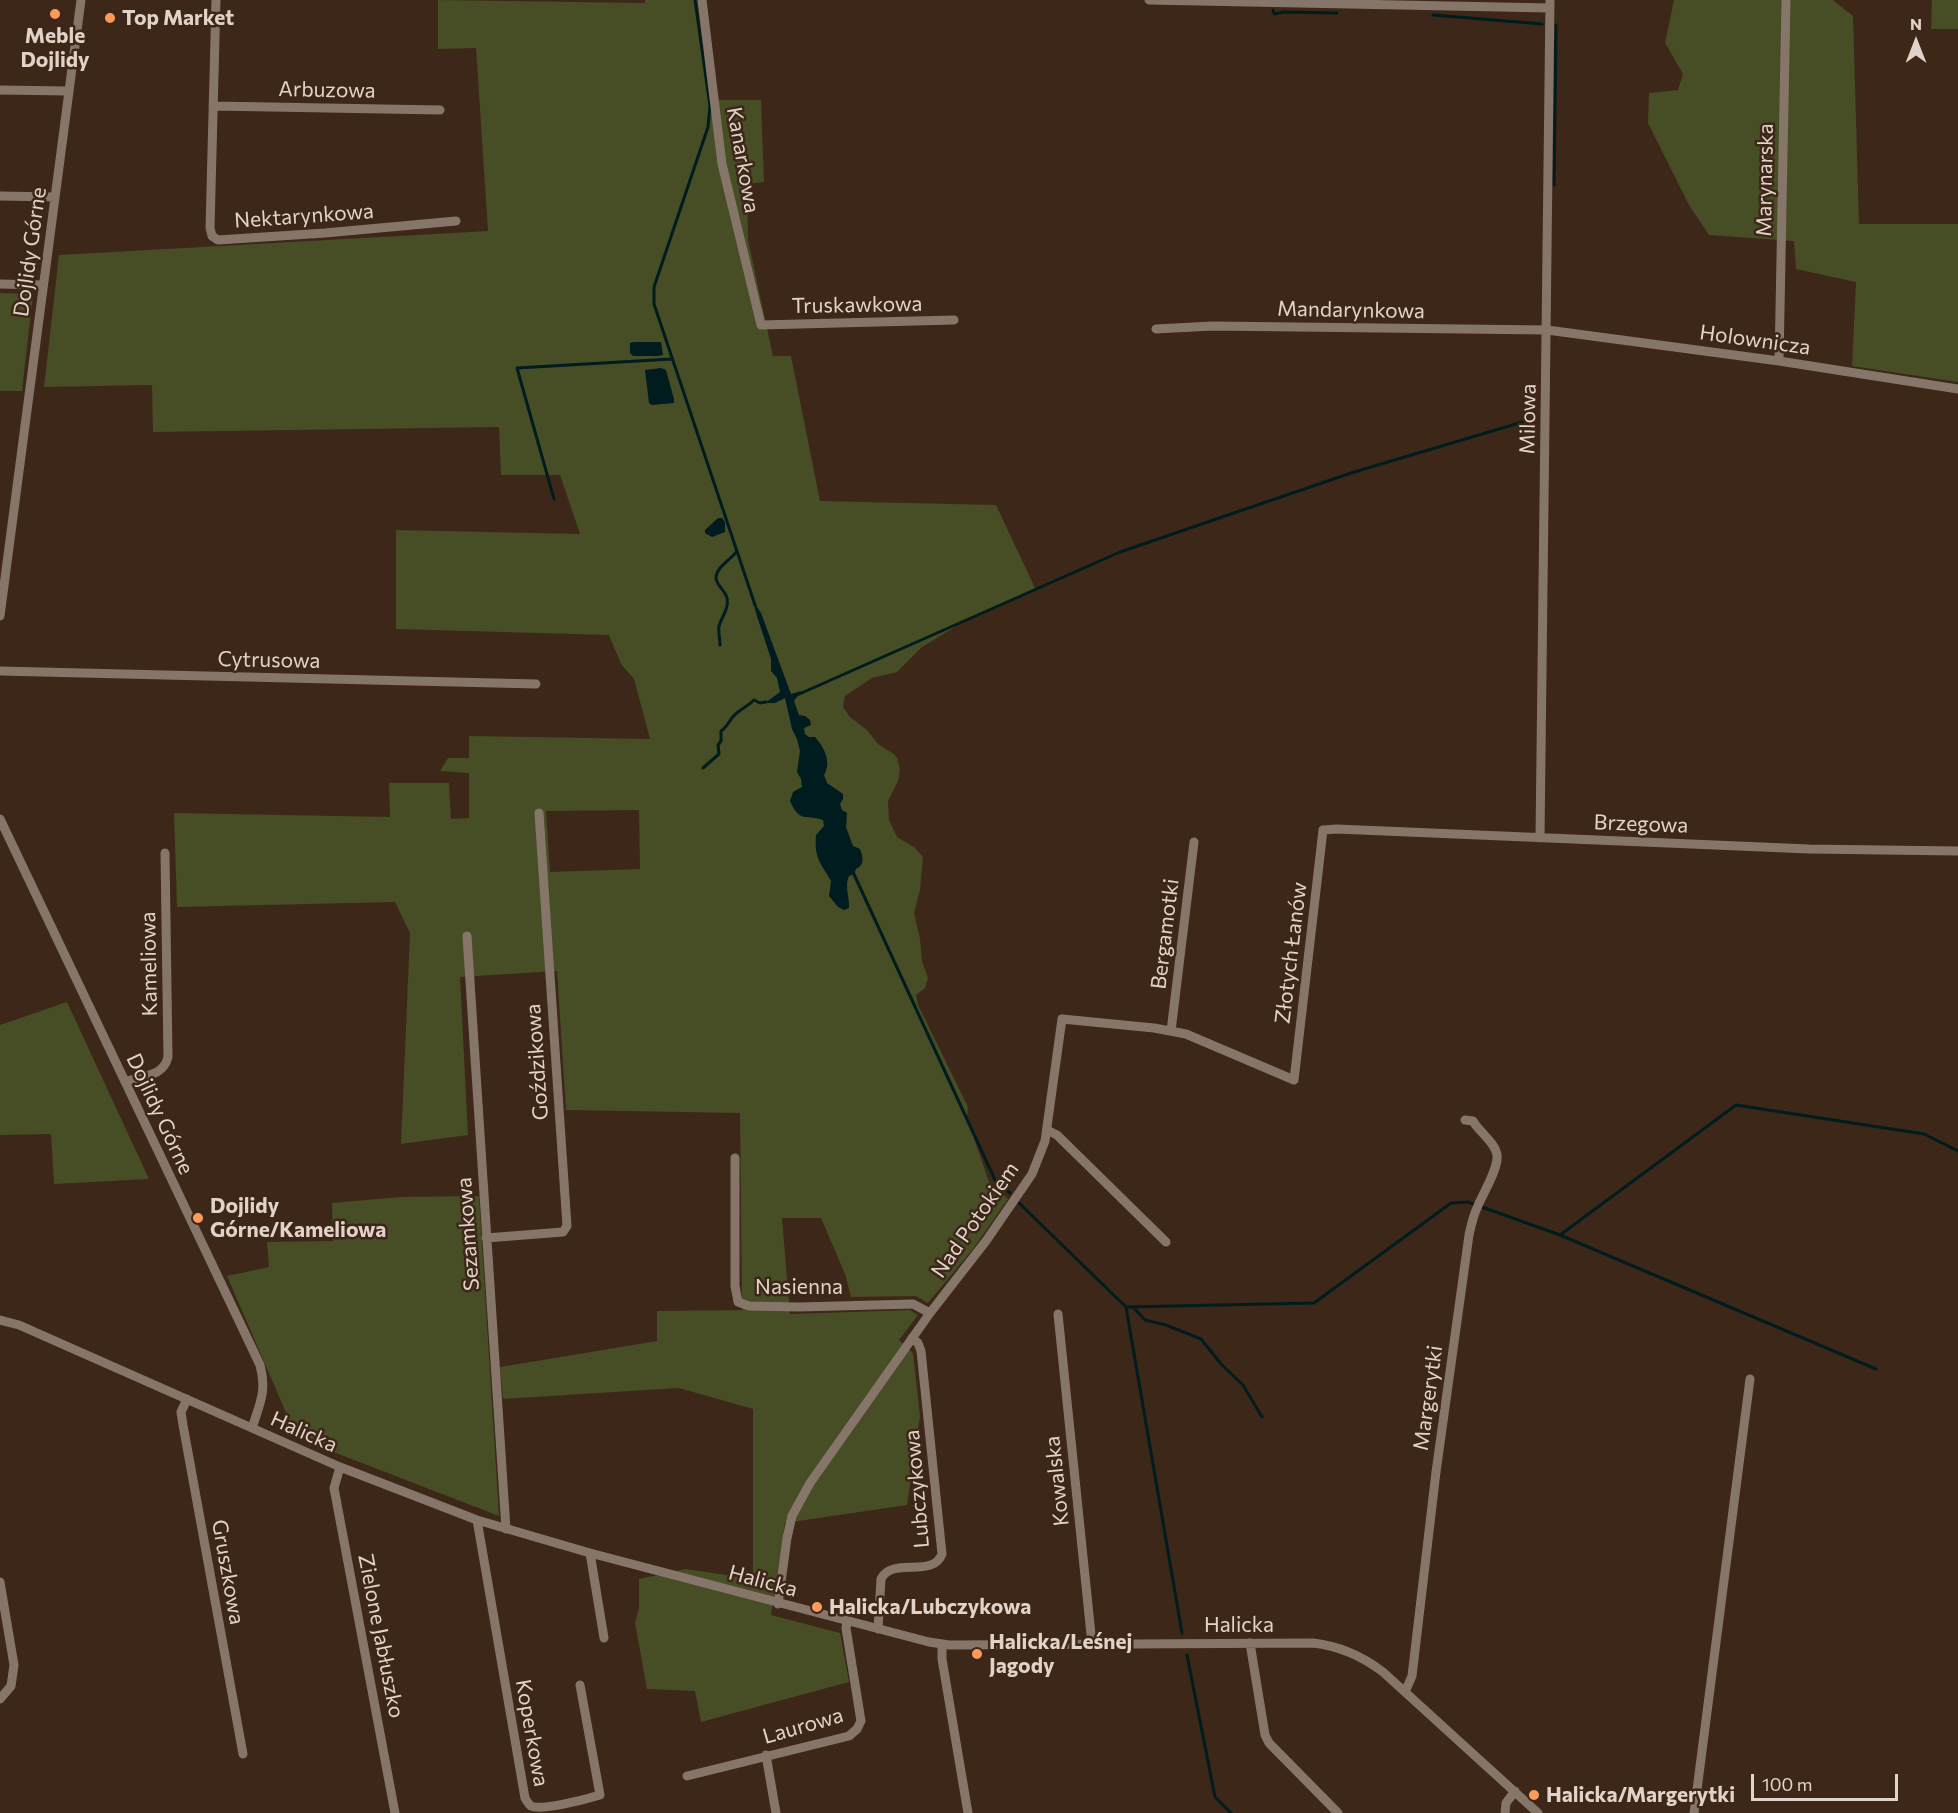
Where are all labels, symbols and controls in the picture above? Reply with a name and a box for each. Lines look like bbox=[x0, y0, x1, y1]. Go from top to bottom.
place label: Top Market bbox=[122, 5, 234, 31]
marker: Meble Dojlidy bbox=[48, 7, 62, 21]
marker: Top Market bbox=[103, 11, 117, 25]
north arrow bbox=[1886, 12, 1946, 72]
text: N bbox=[1910, 14, 1922, 33]
place label: Meble Dojlidy bbox=[20, 23, 90, 73]
street label: Arbuzowa bbox=[278, 77, 376, 103]
street label: Kanarkowa bbox=[721, 105, 765, 215]
street label: Marynarska bbox=[1751, 123, 1779, 237]
street label: Dojlidy Górne bbox=[8, 186, 52, 318]
street label: Nektarynkowa bbox=[233, 199, 375, 233]
street label: Truskawkowa bbox=[791, 291, 923, 319]
street label: Mandarynkowa bbox=[1277, 296, 1425, 324]
street label: Holownicza bbox=[1698, 320, 1812, 360]
street label: Milowa bbox=[1515, 383, 1541, 455]
street label: Cytrusowa bbox=[217, 647, 321, 673]
street label: Brzegowa bbox=[1593, 810, 1689, 838]
street label: Bergamotki bbox=[1146, 877, 1184, 991]
street label: Złotych Łanów bbox=[1270, 881, 1312, 1025]
street label: Kameliowa bbox=[135, 911, 163, 1017]
street label: Goździkowa bbox=[520, 1003, 554, 1121]
street label: Dojlidy Górne bbox=[121, 1050, 199, 1178]
street label: Nad Potokiem bbox=[926, 1157, 1024, 1283]
street label: Sezamkowa bbox=[451, 1176, 485, 1292]
place label: Dojlidy Górne/Kameliowa bbox=[210, 1193, 386, 1243]
marker: Dojlidy Górne/Kameliowa bbox=[191, 1211, 205, 1225]
street label: Nasienna bbox=[755, 1274, 843, 1300]
street label: Margerytki bbox=[1408, 1344, 1448, 1452]
street label: Halicka bbox=[267, 1406, 341, 1458]
street label: Lubczykowa bbox=[899, 1429, 935, 1549]
street label: Kowalska bbox=[1040, 1435, 1074, 1527]
street label: Gruszkowa bbox=[206, 1518, 250, 1626]
street label: Zielone Jabłuszko bbox=[353, 1552, 409, 1720]
street label: Halicka bbox=[726, 1560, 800, 1602]
place label: Halicka/Lubczykowa bbox=[829, 1594, 1031, 1620]
marker: Halicka/Lubczykowa bbox=[810, 1600, 824, 1614]
street label: Halicka bbox=[1204, 1612, 1274, 1638]
place label: Halicka/Leśnej Jagody bbox=[989, 1629, 1132, 1679]
marker: Halicka/Leśnej Jagody bbox=[970, 1647, 984, 1661]
street label: Koperkowa bbox=[510, 1677, 554, 1789]
street label: Laurowa bbox=[760, 1703, 846, 1749]
scale bar bbox=[1754, 1762, 1901, 1800]
text: 100 m bbox=[1762, 1773, 1812, 1795]
place label: Halicka/Margerytki bbox=[1546, 1782, 1735, 1808]
marker: Halicka/Margerytki bbox=[1527, 1788, 1541, 1802]

